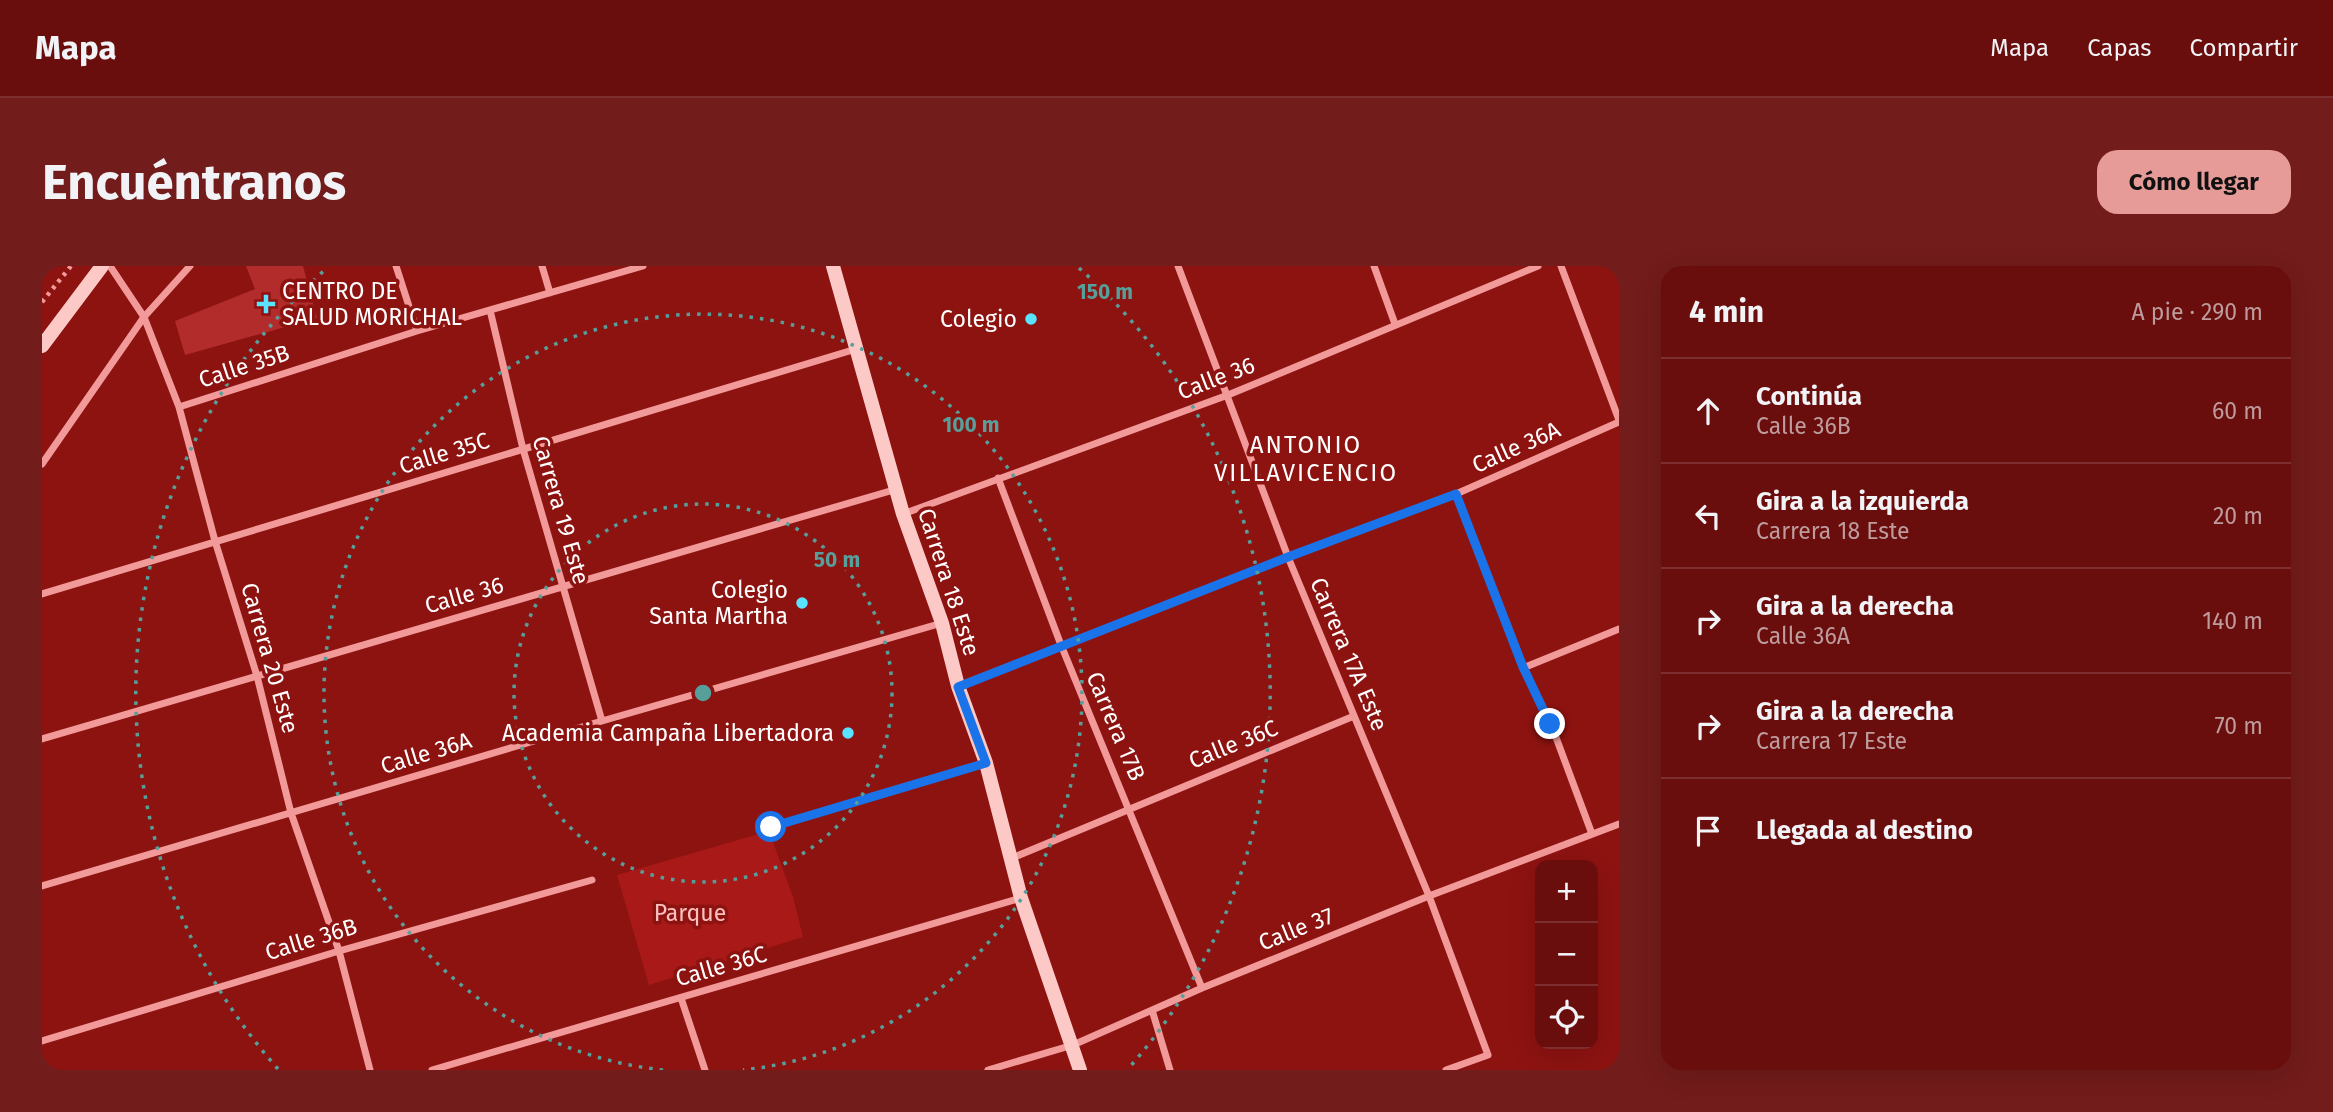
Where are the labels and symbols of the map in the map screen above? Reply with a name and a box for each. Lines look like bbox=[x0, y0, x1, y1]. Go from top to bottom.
place label: CENTRO DE SALUD MORICHAL bbox=[282, 277, 462, 331]
text: 150 m bbox=[1077, 279, 1133, 305]
marker: CENTRO DE SALUD MORICHAL bbox=[256, 294, 276, 314]
place label: Colegio bbox=[940, 305, 1017, 333]
marker: Colegio bbox=[1023, 311, 1039, 327]
street label: Calle 35B bbox=[195, 338, 293, 394]
street label: Calle 36 bbox=[1173, 350, 1259, 406]
text: 100 m bbox=[942, 412, 1000, 438]
street label: Calle 36A bbox=[1467, 415, 1565, 479]
street label: Calle 35C bbox=[396, 426, 493, 480]
district label: ANTONIO VILLAVICENCIO bbox=[1214, 431, 1398, 487]
street label: Carrera 19 Este bbox=[526, 433, 596, 587]
street label: Carrera 18 Este bbox=[912, 505, 986, 659]
text: 50 m bbox=[814, 547, 860, 573]
street label: Calle 36 bbox=[421, 570, 507, 620]
street label: Carrera 17A Este bbox=[1304, 573, 1394, 735]
place label: Colegio Santa Martha bbox=[649, 576, 788, 630]
street label: Carrera 20 Este bbox=[235, 580, 305, 736]
marker: Colegio Santa Martha bbox=[794, 595, 810, 611]
street label: Carrera 17B bbox=[1081, 667, 1151, 785]
centre of rings bbox=[691, 681, 715, 705]
route end bbox=[1534, 708, 1565, 739]
street label: Calle 36C bbox=[1184, 713, 1282, 775]
place label: Academia Campaña Libertadora bbox=[502, 719, 834, 747]
marker: Academia Campaña Libertadora bbox=[840, 725, 856, 741]
street label: Calle 36A bbox=[377, 726, 476, 780]
route start bbox=[755, 811, 786, 842]
park label: Parque bbox=[654, 899, 726, 927]
street label: Calle 37 bbox=[1254, 901, 1338, 957]
street label: Calle 36B bbox=[262, 912, 360, 966]
street label: Calle 36C bbox=[672, 940, 770, 992]

